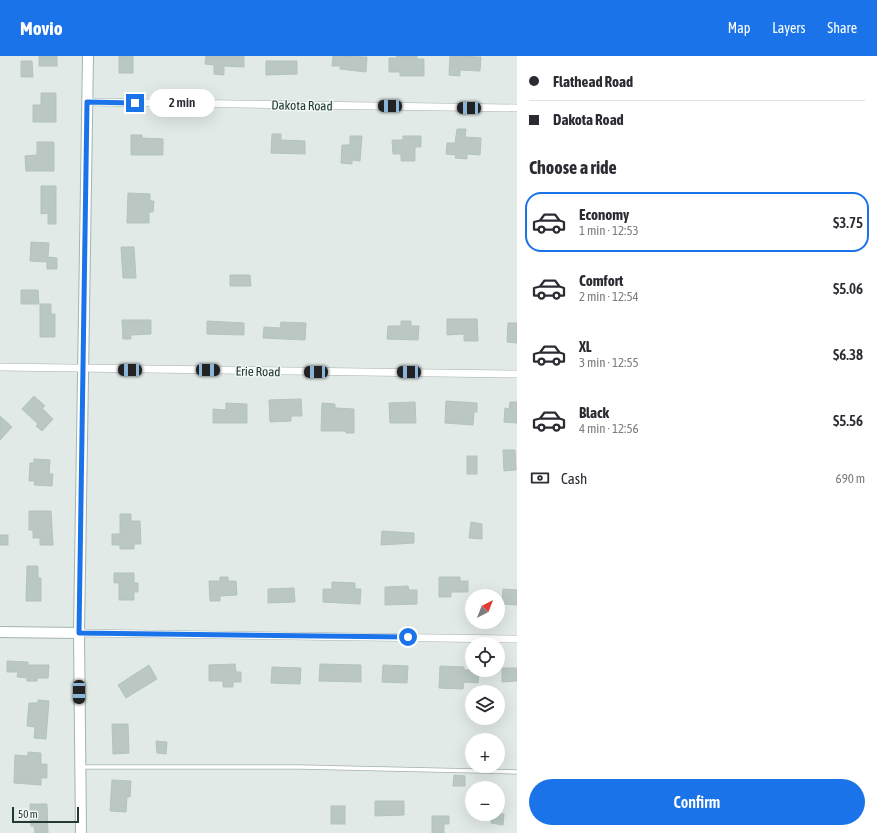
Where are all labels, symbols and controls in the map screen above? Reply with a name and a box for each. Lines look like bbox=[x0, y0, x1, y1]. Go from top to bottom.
text: Movio bbox=[20, 17, 63, 39]
text: Map bbox=[728, 20, 750, 36]
text: Layers bbox=[772, 20, 805, 36]
text: Share bbox=[827, 20, 857, 36]
text: Flathead Road bbox=[553, 73, 633, 90]
callout: 2 min bbox=[149, 89, 215, 117]
route end bbox=[126, 94, 144, 112]
text: 2 min bbox=[169, 95, 195, 110]
street label: Dakota Road bbox=[271, 97, 333, 114]
car bbox=[378, 100, 402, 112]
car bbox=[457, 102, 481, 114]
text: Dakota Road bbox=[553, 111, 624, 128]
text: Choose a ride bbox=[529, 157, 617, 178]
icon: car bbox=[531, 204, 567, 240]
text: Economy bbox=[579, 206, 629, 223]
text: $3.75 bbox=[833, 214, 863, 231]
text: 1 min · 12:53 bbox=[579, 223, 639, 238]
icon: car bbox=[531, 270, 567, 306]
text: Comfort bbox=[579, 272, 623, 289]
text: $5.06 bbox=[833, 280, 863, 297]
text: 2 min · 12:54 bbox=[579, 289, 639, 304]
icon: car bbox=[531, 336, 567, 372]
text: XL bbox=[579, 338, 592, 355]
text: $6.38 bbox=[833, 346, 863, 363]
text: 3 min · 12:55 bbox=[579, 355, 639, 370]
car bbox=[118, 364, 142, 376]
car bbox=[196, 364, 220, 376]
street label: Erie Road bbox=[235, 364, 281, 379]
car bbox=[304, 366, 328, 378]
car bbox=[397, 366, 421, 378]
icon: car bbox=[531, 402, 567, 438]
text: Black bbox=[579, 404, 609, 421]
text: $5.56 bbox=[833, 412, 863, 429]
text: 4 min · 12:56 bbox=[579, 421, 639, 436]
icon: cash bbox=[529, 467, 551, 489]
text: Cash bbox=[561, 470, 587, 487]
text: 690 m bbox=[836, 471, 865, 486]
north arrow bbox=[465, 589, 505, 629]
map controls bbox=[465, 589, 505, 821]
route start bbox=[399, 628, 417, 646]
button: locate bbox=[465, 637, 505, 677]
car bbox=[73, 680, 85, 704]
button: layers bbox=[465, 685, 505, 725]
button: + bbox=[465, 733, 505, 773]
button: Confirm bbox=[529, 779, 865, 825]
button: − bbox=[465, 781, 505, 821]
scale bar bbox=[12, 805, 79, 824]
text: 50 m bbox=[18, 808, 38, 820]

